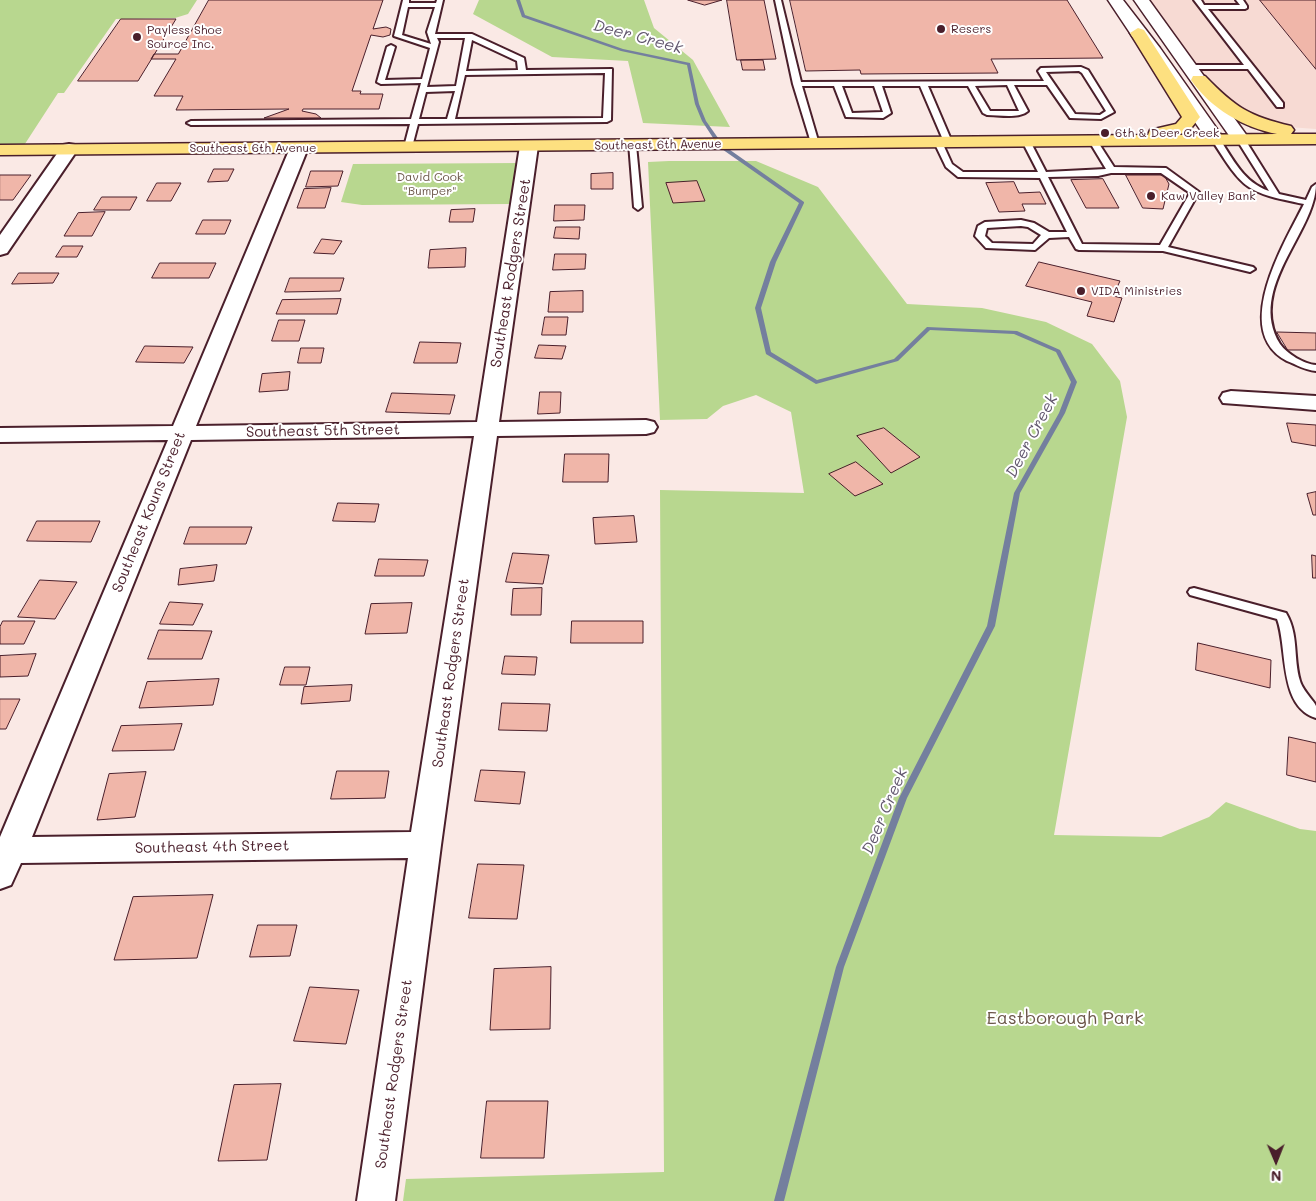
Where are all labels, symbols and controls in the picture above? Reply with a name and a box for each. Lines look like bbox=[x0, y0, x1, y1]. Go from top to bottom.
water label: Deer Creek bbox=[591, 16, 685, 58]
place label: Resers bbox=[951, 22, 991, 36]
place label: Payless Shoe Source Inc. bbox=[147, 23, 222, 51]
marker: Resers bbox=[935, 23, 947, 35]
marker: Payless Shoe Source Inc. bbox=[131, 31, 143, 43]
place label: 6th & Deer Creek bbox=[1115, 126, 1219, 140]
marker: 6th & Deer Creek bbox=[1099, 127, 1111, 139]
street label: Southeast 6th Avenue bbox=[594, 137, 722, 153]
street label: Southeast 6th Avenue bbox=[190, 141, 316, 155]
park label: David Cook "Bumper" bbox=[397, 170, 463, 198]
street label: Southeast Rodgers Street bbox=[487, 177, 535, 369]
place label: Kaw Valley Bank bbox=[1161, 189, 1256, 203]
marker: Kaw Valley Bank bbox=[1145, 190, 1157, 202]
place label: VIDA Ministries bbox=[1091, 284, 1182, 298]
marker: VIDA Ministries bbox=[1075, 285, 1087, 297]
water label: Deer Creek bbox=[1002, 391, 1062, 481]
street label: Southeast 5th Street bbox=[246, 421, 400, 441]
street label: Southeast Kouns Street bbox=[108, 429, 190, 595]
street label: Southeast Rodgers Street bbox=[429, 577, 473, 769]
water label: Deer Creek bbox=[858, 765, 912, 857]
street label: Southeast 4th Street bbox=[135, 837, 289, 857]
street label: Southeast Rodgers Street bbox=[372, 978, 416, 1170]
park label: Eastborough Park bbox=[986, 1007, 1144, 1029]
north arrow bbox=[1251, 1136, 1301, 1186]
text: N bbox=[1271, 1167, 1282, 1186]

